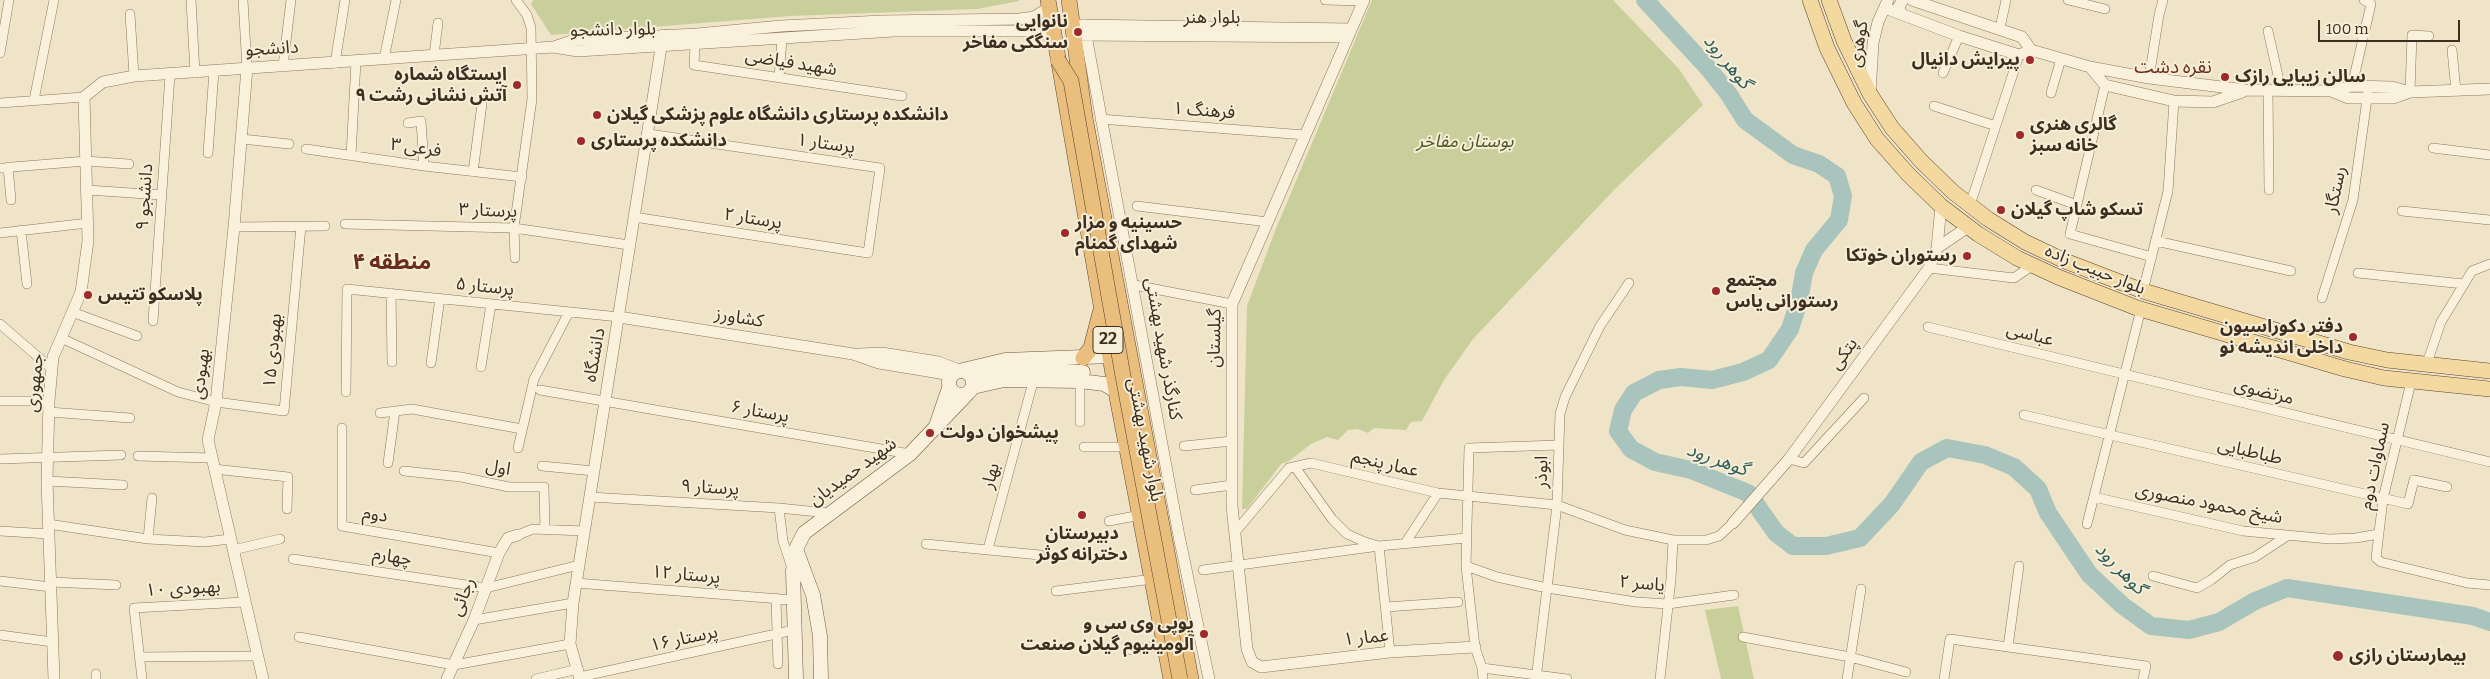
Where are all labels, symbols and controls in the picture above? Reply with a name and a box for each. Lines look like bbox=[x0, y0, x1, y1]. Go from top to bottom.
street label: بلوار هنر bbox=[1184, 7, 1240, 29]
scale bar bbox=[2320, 10, 2462, 42]
place label: نانوایی سنگکی مفاخر bbox=[963, 11, 1068, 54]
street label: بلوار دانشجو bbox=[570, 18, 656, 42]
street label: گوهری bbox=[1845, 19, 1873, 69]
text: 100 m bbox=[2326, 20, 2369, 38]
marker: نانوایی سنگکی مفاخر bbox=[1072, 26, 1084, 38]
water label: گوهر رود bbox=[1698, 30, 1756, 94]
street label: دانشجو bbox=[245, 37, 299, 61]
street label: شهید فیاضی bbox=[744, 45, 838, 81]
place label: پیرایش دانیال bbox=[1912, 49, 2020, 71]
marker: پیرایش دانیال bbox=[2024, 54, 2036, 66]
district label: نقره دشت bbox=[2134, 57, 2212, 79]
place label: ایستگاه شماره ۹ آتش نشانی رشت bbox=[355, 64, 507, 106]
place label: سالن زیبایی رازک bbox=[2235, 66, 2366, 88]
marker: سالن زیبایی رازک bbox=[2219, 71, 2231, 83]
marker: ایستگاه شماره ۹ آتش نشانی رشت bbox=[511, 79, 523, 91]
street label: فرهنگ ۱ bbox=[1172, 98, 1236, 124]
place label: دانشکده پرستاری دانشگاه علوم پزشکی گیلان bbox=[607, 104, 949, 126]
marker: دانشکده پرستاری دانشگاه علوم پزشکی گیلان bbox=[591, 109, 603, 121]
place label: گالری هنری خانه سبز bbox=[2030, 114, 2117, 156]
street label: پرستار ۱ bbox=[796, 129, 856, 159]
marker: گالری هنری خانه سبز bbox=[2014, 129, 2026, 141]
place label: دانشکده پرستاری bbox=[591, 130, 727, 152]
park label: بوستان مفاخر bbox=[1417, 131, 1513, 153]
street label: فرعی ۳ bbox=[389, 134, 443, 162]
marker: دانشکده پرستاری bbox=[575, 135, 587, 147]
street label: دانشجو ۹ bbox=[132, 163, 158, 231]
street label: رستگار bbox=[2320, 164, 2352, 216]
street label: پرستار ۳ bbox=[458, 199, 518, 223]
place label: تسکو شاپ گیلان bbox=[2011, 199, 2143, 221]
street label: پرستار ۲ bbox=[722, 204, 784, 234]
marker: تسکو شاپ گیلان bbox=[1995, 204, 2007, 216]
place label: حسینیه و مزار شهدای گمنام bbox=[1075, 212, 1182, 254]
marker: حسینیه و مزار شهدای گمنام bbox=[1059, 227, 1071, 239]
street label: بلوار حبیب زاده bbox=[2042, 240, 2148, 300]
place label: رستوران خوتکا bbox=[1846, 245, 1957, 267]
district label: منطقه ۴ bbox=[353, 250, 431, 276]
marker: رستوران خوتکا bbox=[1961, 250, 1973, 262]
place label: مجتمع رستورانی یاس bbox=[1726, 270, 1839, 312]
street label: پرستار ۵ bbox=[455, 273, 515, 301]
street label: کنارگذر شهید بهشتی bbox=[1140, 276, 1186, 422]
place label: پلاسکو تتیس bbox=[98, 284, 203, 306]
marker: مجتمع رستورانی یاس bbox=[1710, 285, 1722, 297]
marker: پلاسکو تتیس bbox=[82, 289, 94, 301]
street label: کشاورز bbox=[713, 303, 765, 333]
street label: گیلستان bbox=[1204, 308, 1226, 368]
street label: بهبودی ۱۵ bbox=[259, 313, 287, 389]
place label: دفتر دکوراسیون داخلی اندیشه نو bbox=[2220, 316, 2343, 358]
street label: عباسی bbox=[2004, 319, 2056, 351]
street label: دانشگاه bbox=[580, 326, 610, 384]
road number: 22 bbox=[1093, 326, 1123, 354]
marker: دفتر دکوراسیون داخلی اندیشه نو bbox=[2347, 331, 2359, 343]
street label: پتکی bbox=[1825, 334, 1863, 374]
street label: بهبودی bbox=[187, 347, 215, 401]
street label: جمهوری bbox=[21, 353, 49, 413]
street label: مرتضوی bbox=[2232, 374, 2296, 410]
street label: بلوار شهید بهشتی bbox=[1122, 376, 1168, 504]
street label: پرستار ۶ bbox=[729, 396, 791, 428]
street label: سماوات دوم bbox=[2355, 420, 2395, 512]
place label: پیشخوان دولت bbox=[940, 422, 1059, 444]
marker: پیشخوان دولت bbox=[924, 427, 936, 439]
street label: شهید حمیدیان bbox=[805, 433, 901, 511]
street label: طباطبایی bbox=[2216, 434, 2284, 470]
water label: گوهر رود bbox=[1683, 438, 1751, 482]
street label: عمار پنجم bbox=[1349, 446, 1421, 482]
street label: اول bbox=[484, 455, 512, 481]
street label: ابوذر bbox=[1531, 455, 1553, 489]
street label: بهار bbox=[977, 461, 1005, 491]
street label: پرستار ۹ bbox=[680, 476, 740, 500]
street label: شیخ محمود منصوری bbox=[2134, 479, 2284, 529]
street label: دوم bbox=[361, 502, 389, 528]
marker: دبیرستان دخترانه کوثر bbox=[1076, 509, 1088, 521]
place label: دبیرستان دخترانه کوثر bbox=[1036, 523, 1128, 566]
water label: گوهر رود bbox=[2090, 538, 2150, 600]
street label: چهارم bbox=[371, 543, 413, 571]
street label: پرستار ۱۲ bbox=[651, 561, 721, 589]
street label: یاسر ۲ bbox=[1618, 571, 1666, 597]
street label: رجائی bbox=[446, 574, 480, 620]
street label: بهبودی ۱۰ bbox=[145, 576, 221, 602]
place label: یوپی وی سی و آلومینیوم گیلان صنعت bbox=[1020, 613, 1194, 656]
street label: پرستار ۱۶ bbox=[648, 621, 720, 657]
street label: عمار ۱ bbox=[1342, 625, 1390, 651]
marker: یوپی وی سی و آلومینیوم گیلان صنعت bbox=[1198, 628, 1210, 640]
place label: بیمارستان رازی bbox=[2349, 645, 2467, 667]
marker: بیمارستان رازی bbox=[2331, 649, 2345, 663]

